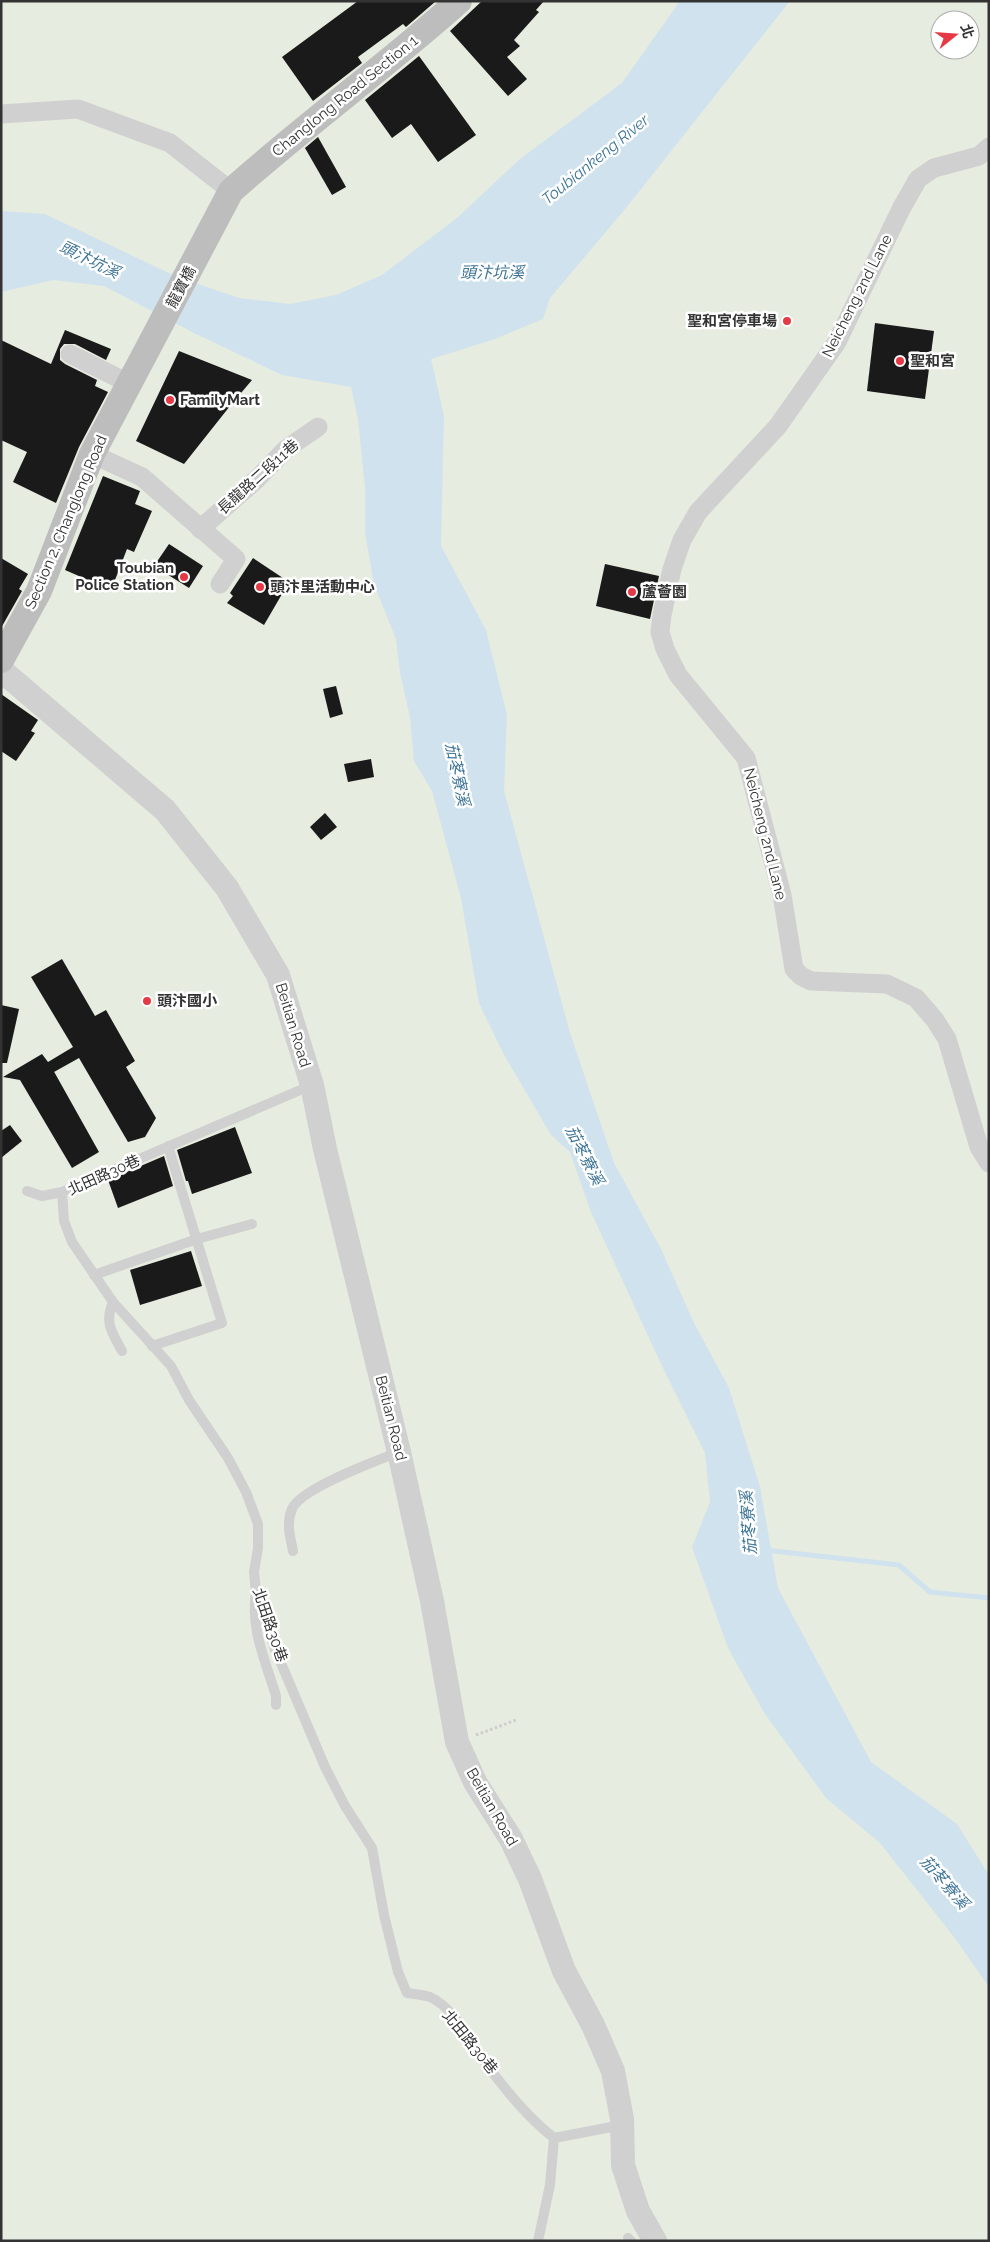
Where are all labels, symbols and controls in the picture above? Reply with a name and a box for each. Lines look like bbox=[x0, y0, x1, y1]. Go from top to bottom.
north arrow bbox=[930, 10, 980, 60]
text: 北 bbox=[958, 22, 977, 40]
street label: Changlong Road Section 1 bbox=[269, 31, 422, 160]
water label: Toubiankeng River bbox=[538, 110, 653, 208]
street label: Neicheng 2nd Lane bbox=[818, 231, 896, 360]
water label: 頭汴坑溪 bbox=[57, 237, 124, 283]
street label: 龍寶橋 bbox=[162, 263, 200, 311]
water label: 頭汴坑溪 bbox=[460, 263, 526, 282]
place label: 聖和宮停車場 bbox=[687, 312, 777, 330]
marker: 聖和宮停車場 bbox=[781, 315, 793, 327]
place label: 聖和宮 bbox=[910, 352, 955, 370]
marker: 聖和宮 bbox=[894, 355, 906, 367]
place label: FamilyMart bbox=[180, 391, 260, 409]
marker: FamilyMart bbox=[164, 394, 176, 406]
street label: Section 2, Changlong Road bbox=[21, 432, 111, 612]
street label: 長龍路二段11巷 bbox=[214, 436, 302, 518]
place label: Toubian Police Station bbox=[75, 559, 174, 594]
marker: Toubian Police Station bbox=[178, 571, 190, 583]
place label: 頭汴里活動中心 bbox=[270, 578, 375, 596]
marker: 頭汴里活動中心 bbox=[254, 581, 266, 593]
place label: 蘆薈園 bbox=[642, 583, 687, 601]
marker: 蘆薈園 bbox=[626, 586, 638, 598]
water label: 茄苳寮溪 bbox=[442, 741, 474, 809]
street label: Neicheng 2nd Lane bbox=[740, 766, 790, 902]
street label: Beitian Road bbox=[272, 981, 314, 1069]
place label: 頭汴國小 bbox=[157, 992, 218, 1010]
marker: 頭汴國小 bbox=[141, 995, 153, 1007]
water label: 茄苳寮溪 bbox=[562, 1122, 608, 1190]
street label: 北田路30巷 bbox=[65, 1151, 143, 1199]
street label: Beitian Road bbox=[372, 1374, 410, 1462]
water label: 茄苳寮溪 bbox=[737, 1488, 760, 1556]
street label: 北田路30巷 bbox=[249, 1586, 291, 1664]
street label: Beitian Road bbox=[462, 1765, 522, 1849]
water label: 茄苳寮溪 bbox=[916, 1852, 974, 1914]
street label: 北田路30巷 bbox=[439, 2006, 501, 2078]

